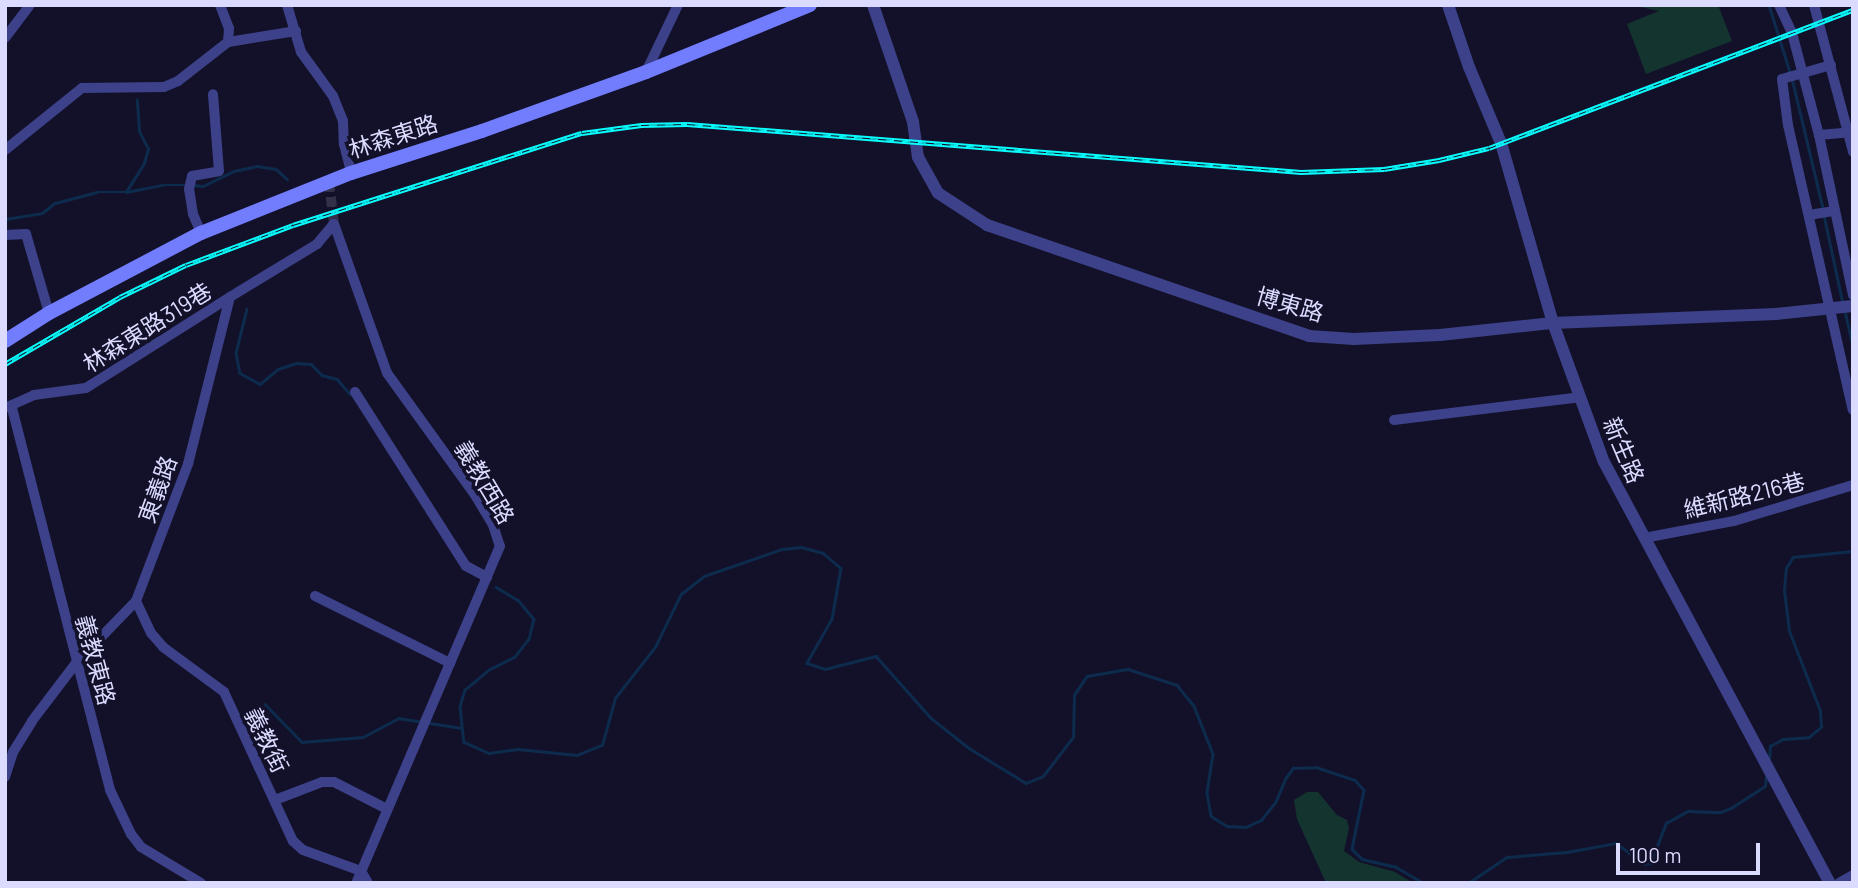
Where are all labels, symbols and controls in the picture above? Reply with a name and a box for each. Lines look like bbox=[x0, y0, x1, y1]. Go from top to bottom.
street label: 林森東路 bbox=[345, 109, 441, 163]
street label: 林森東路319巷 bbox=[77, 276, 217, 378]
street label: 博東路 bbox=[1253, 281, 1327, 327]
street label: 新生路 bbox=[1598, 413, 1650, 487]
street label: 義教西路 bbox=[449, 435, 521, 529]
street label: 東義路 bbox=[132, 452, 182, 526]
street label: 維新路216巷 bbox=[1681, 467, 1807, 523]
street label: 義教東路 bbox=[71, 612, 121, 708]
street label: 義教街 bbox=[239, 703, 295, 777]
scale bar bbox=[1620, 828, 1764, 872]
text: 100 m bbox=[1629, 842, 1682, 867]

